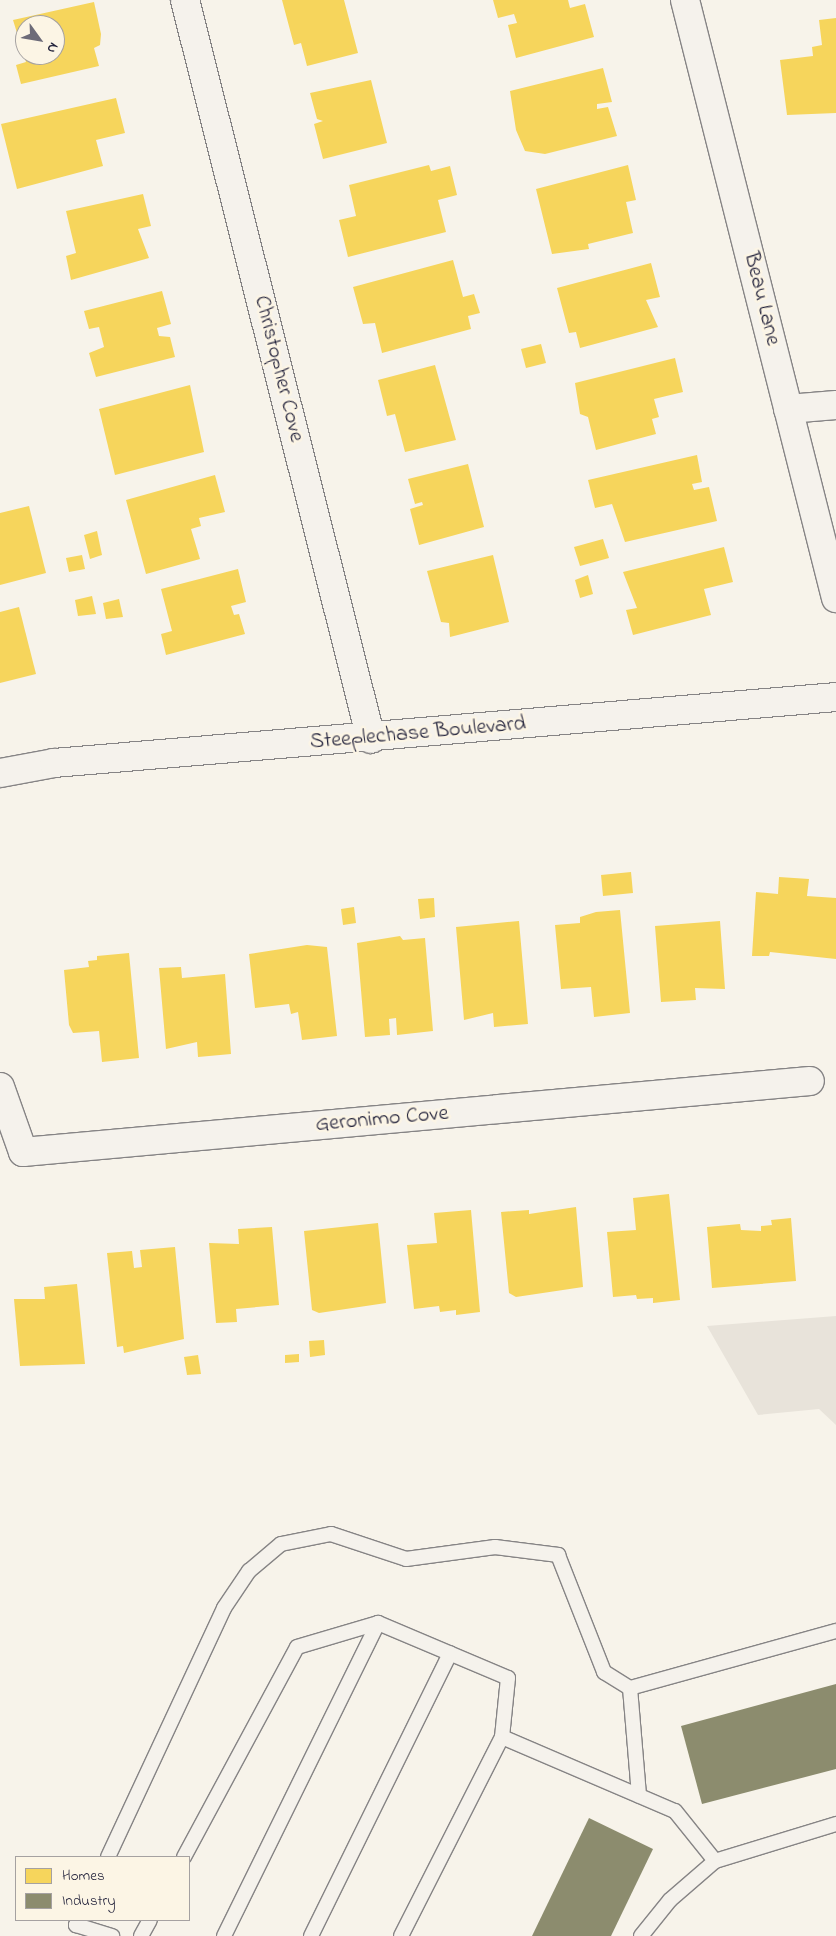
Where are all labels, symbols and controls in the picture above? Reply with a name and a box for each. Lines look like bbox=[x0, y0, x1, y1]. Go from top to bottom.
north arrow bbox=[15, 15, 65, 65]
text: N bbox=[41, 38, 64, 57]
street label: Beau Lane bbox=[737, 250, 785, 348]
street label: Christopher Cove bbox=[247, 293, 309, 445]
street label: Steeplechase Boulevard bbox=[309, 711, 527, 757]
street label: Geronimo Cove bbox=[314, 1101, 450, 1139]
legend bbox=[15, 1856, 190, 1921]
text: Homes bbox=[62, 1865, 105, 1887]
text: Industry bbox=[62, 1890, 116, 1912]

